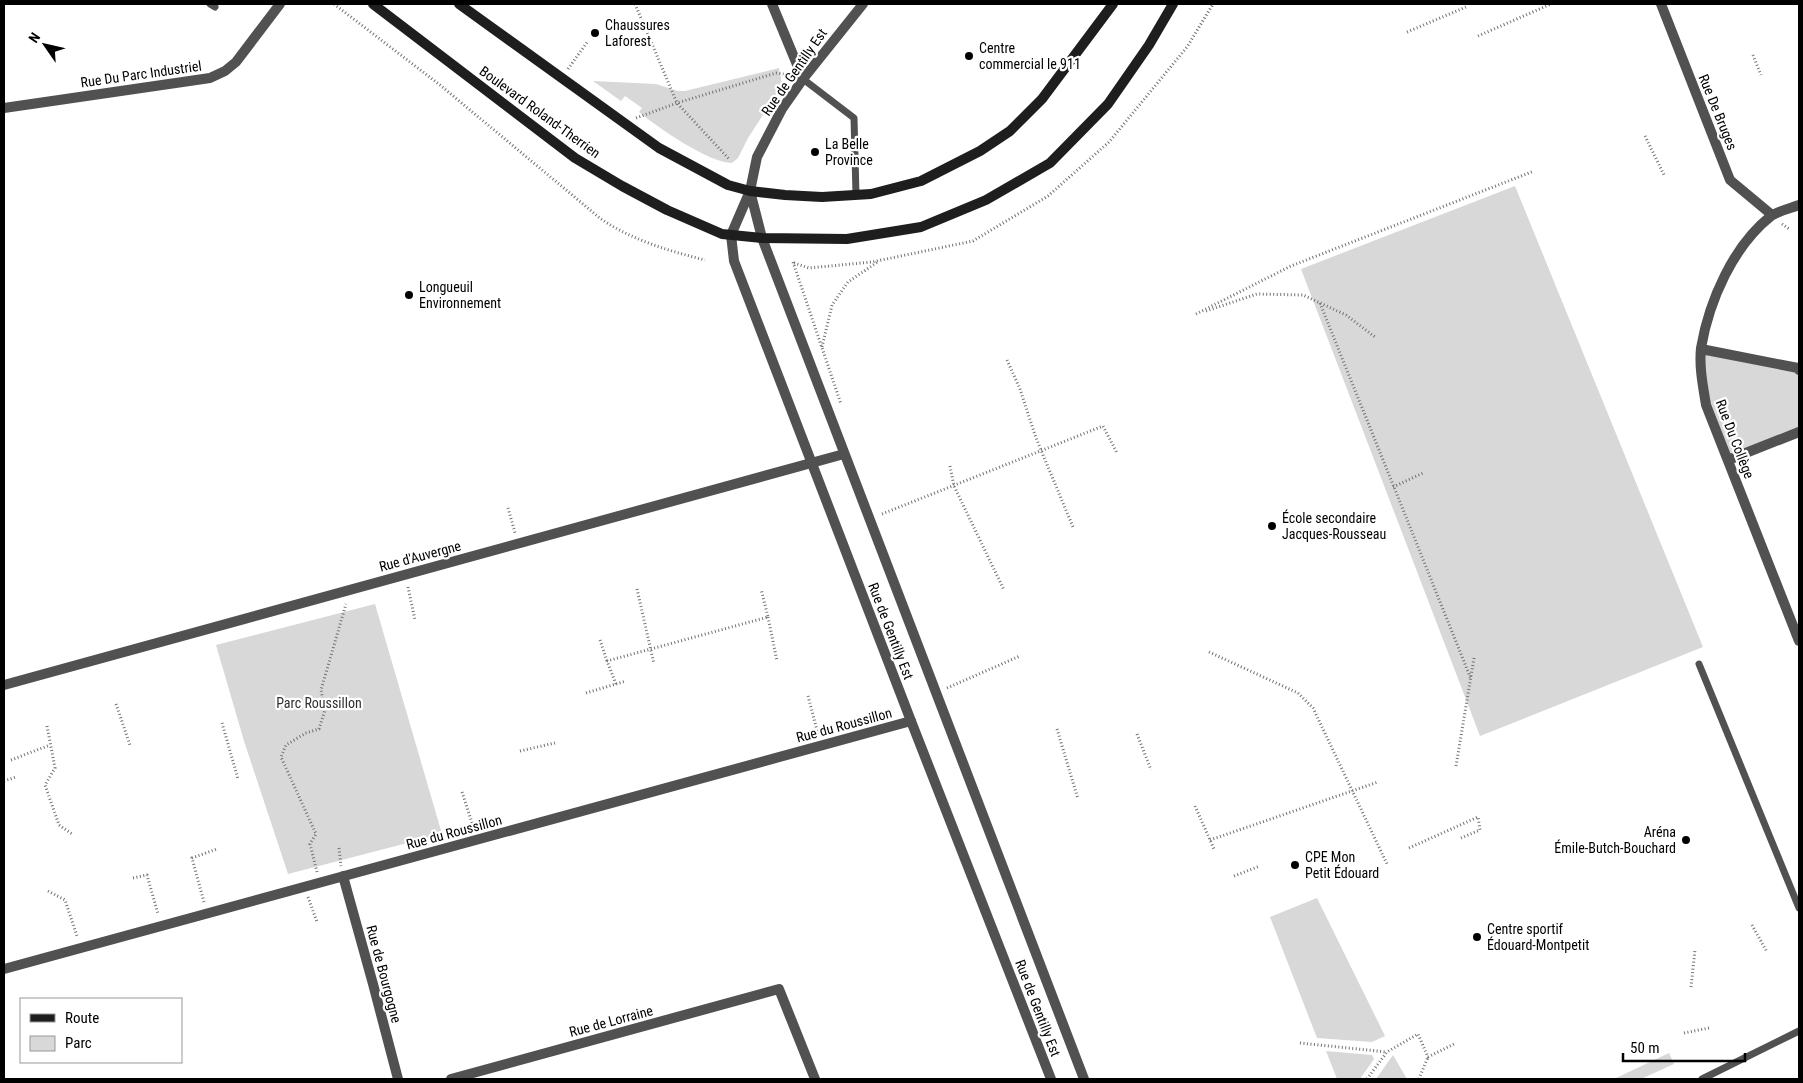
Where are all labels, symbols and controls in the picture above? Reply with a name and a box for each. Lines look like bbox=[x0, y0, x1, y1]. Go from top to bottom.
place label: Chaussures Laforest bbox=[605, 17, 670, 49]
north arrow bbox=[20, 20, 70, 70]
street label: Rue de Gentilly Est bbox=[758, 25, 830, 119]
marker: Chaussures Laforest bbox=[589, 27, 601, 39]
text: N bbox=[25, 30, 43, 46]
place label: Centre commercial le 911 bbox=[979, 40, 1081, 72]
marker: Centre commercial le 911 bbox=[963, 50, 975, 62]
street label: Rue Du Parc Industriel bbox=[80, 58, 202, 90]
street label: Boulevard Roland-Therrien bbox=[477, 63, 603, 161]
street label: Rue De Bruges bbox=[1696, 72, 1740, 152]
place label: La Belle Province bbox=[825, 136, 873, 168]
marker: La Belle Province bbox=[809, 146, 821, 158]
place label: Longueuil Environnement bbox=[419, 279, 501, 311]
marker: Longueuil Environnement bbox=[403, 289, 415, 301]
street label: Rue Du Collège bbox=[1713, 397, 1758, 481]
place label: École secondaire Jacques-Rousseau bbox=[1282, 509, 1386, 542]
marker: École secondaire Jacques-Rousseau bbox=[1266, 520, 1278, 532]
street label: Rue d'Auvergne bbox=[377, 537, 463, 575]
street label: Rue de Gentilly Est bbox=[865, 580, 917, 682]
park label: Parc Roussillon bbox=[276, 695, 362, 711]
street label: Rue du Roussillon bbox=[794, 705, 894, 745]
street label: Rue du Roussillon bbox=[404, 812, 504, 852]
place label: Aréna Émile-Butch-Bouchard bbox=[1554, 824, 1676, 856]
marker: Aréna Émile-Butch-Bouchard bbox=[1680, 834, 1692, 846]
place label: CPE Mon Petit Édouard bbox=[1305, 849, 1379, 881]
marker: CPE Mon Petit Édouard bbox=[1289, 859, 1301, 871]
place label: Centre sportif Édouard-Montpetit bbox=[1487, 921, 1589, 953]
street label: Rue de Bourgogne bbox=[363, 923, 405, 1025]
marker: Centre sportif Édouard-Montpetit bbox=[1471, 931, 1483, 943]
street label: Rue de Gentilly Est bbox=[1012, 957, 1064, 1059]
legend bbox=[20, 998, 182, 1063]
street label: Rue de Lorraine bbox=[567, 1002, 655, 1040]
text: Route bbox=[65, 1009, 99, 1027]
scale bar bbox=[1623, 1030, 1746, 1062]
text: Parc bbox=[65, 1034, 92, 1052]
text: 50 m bbox=[1630, 1039, 1660, 1057]

